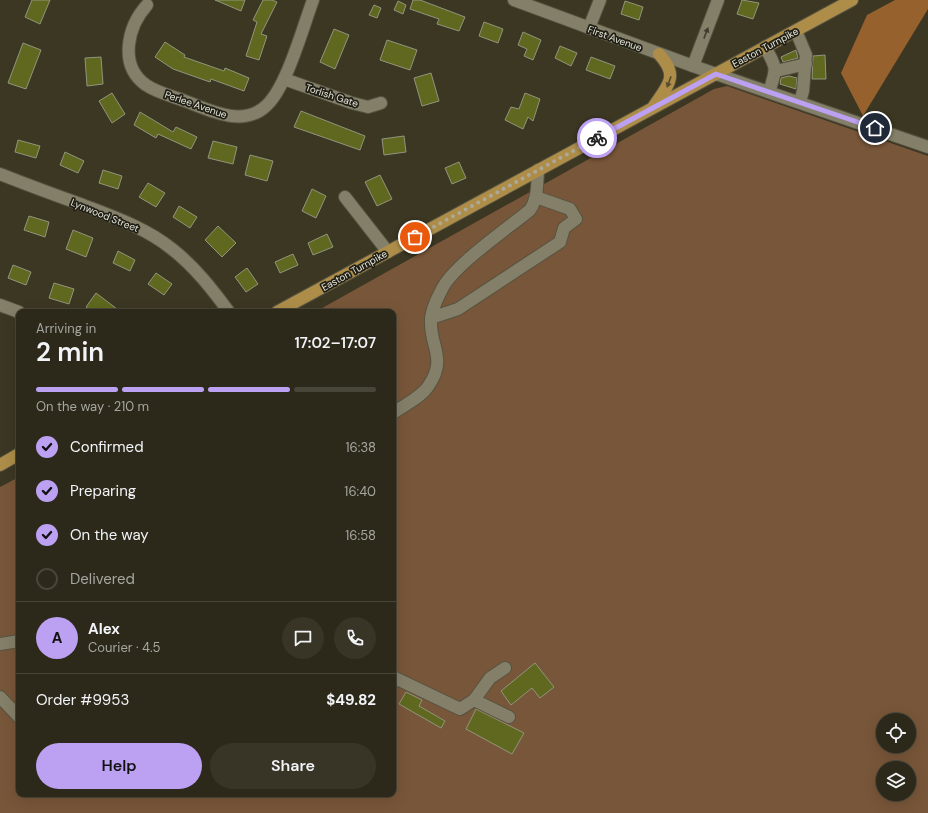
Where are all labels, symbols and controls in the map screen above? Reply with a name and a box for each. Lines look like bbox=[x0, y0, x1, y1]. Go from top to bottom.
street label: First Avenue bbox=[586, 23, 644, 54]
street label: Easton Turnpike bbox=[730, 24, 801, 70]
one-way arrow bbox=[703, 27, 709, 39]
one-way arrow bbox=[665, 76, 671, 88]
street label: Torlish Gate bbox=[304, 81, 360, 110]
street label: Perlee Avenue bbox=[163, 88, 229, 121]
pin bbox=[858, 111, 892, 145]
icon: home bbox=[864, 117, 886, 139]
courier bbox=[577, 118, 617, 158]
icon: bike bbox=[586, 127, 608, 149]
street label: Lynwood Street bbox=[69, 196, 141, 235]
pin bbox=[398, 220, 432, 254]
icon: bag bbox=[404, 226, 426, 248]
street label: Easton Turnpike bbox=[319, 247, 390, 294]
text: Arriving in bbox=[36, 320, 96, 337]
text: 17:02–17:07 bbox=[295, 333, 376, 353]
text: 2 min bbox=[36, 335, 104, 369]
text: On the way · 210 m bbox=[36, 398, 149, 415]
icon: check bbox=[36, 436, 58, 458]
text: Confirmed bbox=[70, 437, 144, 457]
text: 16:38 bbox=[346, 439, 376, 456]
icon: check bbox=[36, 480, 58, 502]
text: Preparing bbox=[70, 481, 136, 501]
text: 16:40 bbox=[344, 483, 376, 500]
icon: check bbox=[36, 524, 58, 546]
text: On the way bbox=[70, 525, 149, 545]
text: 16:58 bbox=[345, 527, 376, 544]
text: Delivered bbox=[70, 569, 135, 589]
button: chat bbox=[282, 617, 324, 659]
button: phone bbox=[334, 617, 376, 659]
text: Alex bbox=[88, 619, 120, 639]
text: A bbox=[52, 628, 62, 648]
text: Courier · 4.5 bbox=[88, 639, 161, 656]
text: Order #9953 bbox=[36, 690, 129, 710]
text: $49.82 bbox=[326, 690, 376, 710]
map controls bbox=[876, 713, 916, 801]
button: locate bbox=[876, 713, 916, 753]
button: Help bbox=[36, 743, 202, 789]
button: Share bbox=[210, 743, 376, 789]
button: layers bbox=[876, 761, 916, 801]

